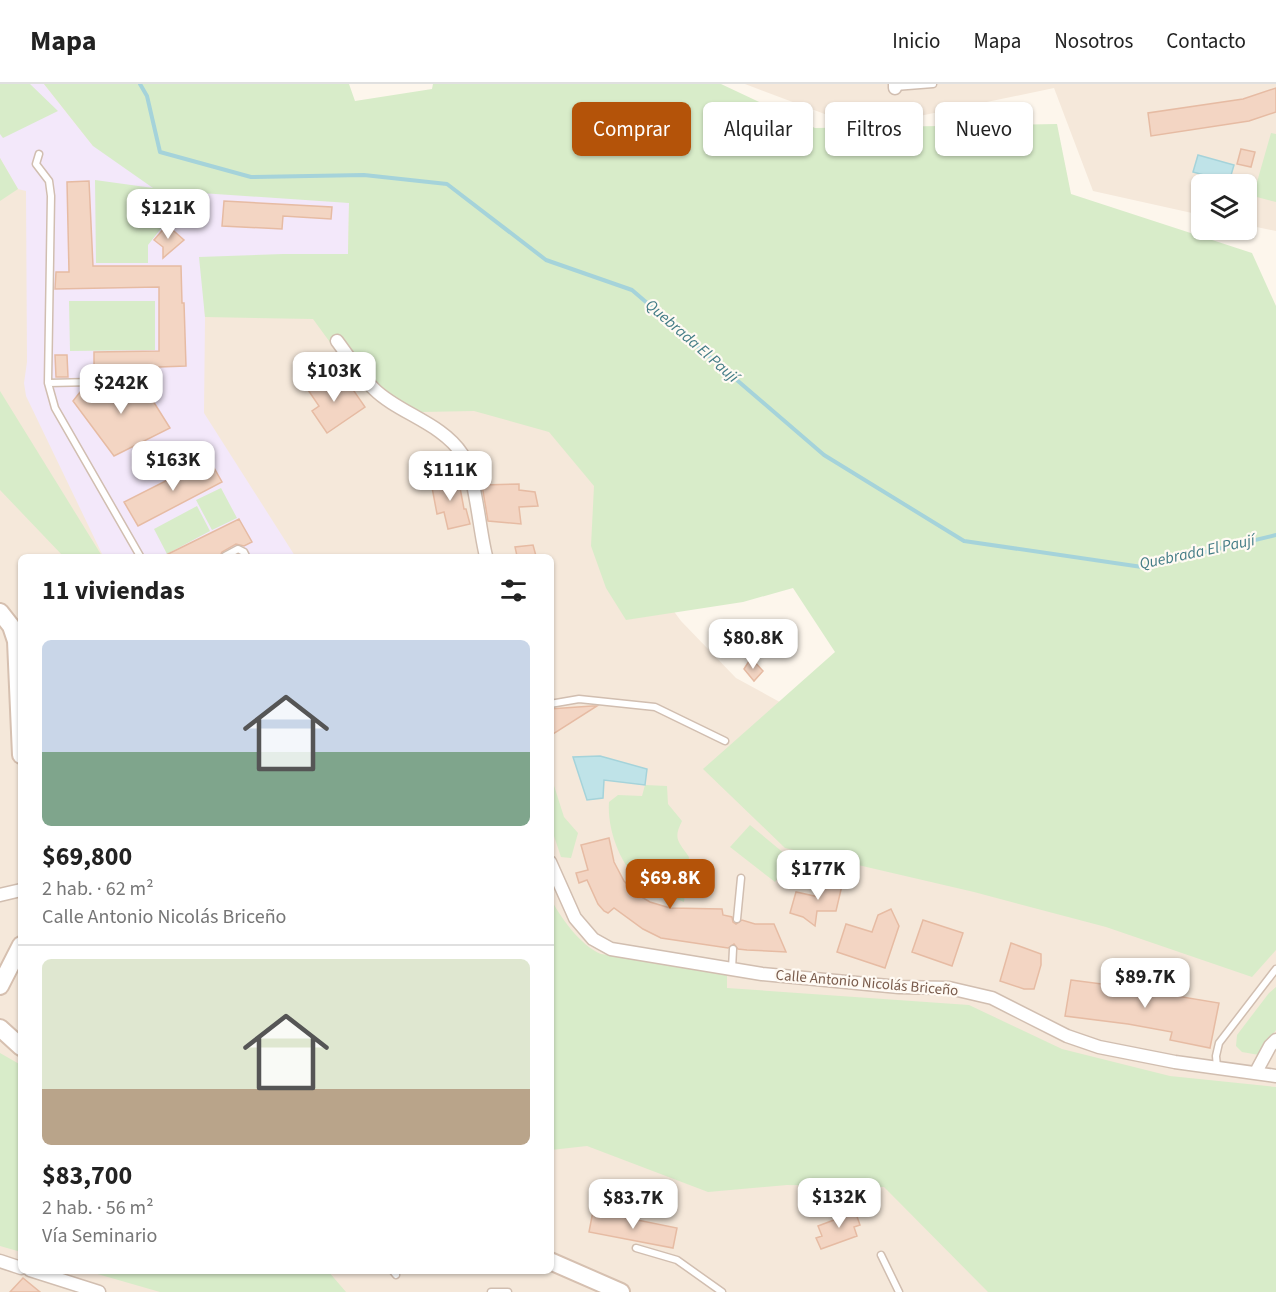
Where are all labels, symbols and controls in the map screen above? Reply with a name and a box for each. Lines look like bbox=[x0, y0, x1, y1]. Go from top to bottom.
text: Mapa bbox=[30, 21, 97, 61]
text: Inicio bbox=[892, 26, 940, 56]
text: Mapa bbox=[973, 26, 1021, 56]
text: Nosotros bbox=[1054, 26, 1133, 56]
text: Contacto bbox=[1166, 26, 1246, 56]
chip: Comprar bbox=[572, 102, 691, 156]
chip: Alquilar bbox=[703, 102, 813, 156]
chip: Filtros bbox=[825, 102, 923, 156]
chip: Nuevo bbox=[935, 102, 1033, 156]
map controls bbox=[1191, 174, 1257, 240]
button: layers bbox=[1191, 174, 1257, 240]
pin: $121K bbox=[126, 189, 210, 240]
text: $121K bbox=[141, 194, 195, 222]
water label: Quebrada El Paují bbox=[641, 294, 745, 389]
pin: $103K bbox=[292, 352, 376, 403]
text: $103K bbox=[307, 357, 361, 385]
pin: $242K bbox=[79, 364, 163, 415]
text: $242K bbox=[94, 369, 148, 397]
pin: $163K bbox=[131, 441, 215, 492]
text: $163K bbox=[146, 446, 200, 474]
pin: $111K bbox=[408, 451, 492, 502]
text: $111K bbox=[423, 456, 477, 484]
water label: Quebrada El Paují bbox=[1137, 529, 1259, 575]
text: 11 viviendas bbox=[42, 572, 185, 609]
icon: filters bbox=[497, 574, 530, 607]
pin: $80.8K bbox=[704, 619, 802, 670]
text: $80.8K bbox=[723, 624, 783, 652]
icon: home bbox=[232, 679, 340, 787]
text: $69,800 bbox=[42, 838, 132, 875]
pin: $177K bbox=[776, 850, 860, 901]
text: $177K bbox=[791, 855, 845, 883]
pin: $69.8K bbox=[621, 859, 719, 910]
text: $69.8K bbox=[640, 864, 700, 892]
text: 2 hab. · 62 m² bbox=[42, 875, 154, 903]
text: Calle Antonio Nicolás Briceño bbox=[42, 903, 286, 931]
pin: $89.7K bbox=[1096, 958, 1194, 1009]
text: $89.7K bbox=[1115, 963, 1175, 991]
street label: Calle Antonio Nicolás Briceño bbox=[775, 965, 959, 1001]
icon: home bbox=[232, 998, 340, 1106]
text: $83,700 bbox=[42, 1157, 132, 1194]
pin: $132K bbox=[797, 1178, 881, 1229]
pin: $83.7K bbox=[584, 1179, 682, 1230]
text: $132K bbox=[812, 1183, 866, 1211]
text: $83.7K bbox=[603, 1184, 663, 1212]
text: 2 hab. · 56 m² bbox=[42, 1194, 154, 1222]
text: Vía Seminario bbox=[42, 1222, 157, 1250]

